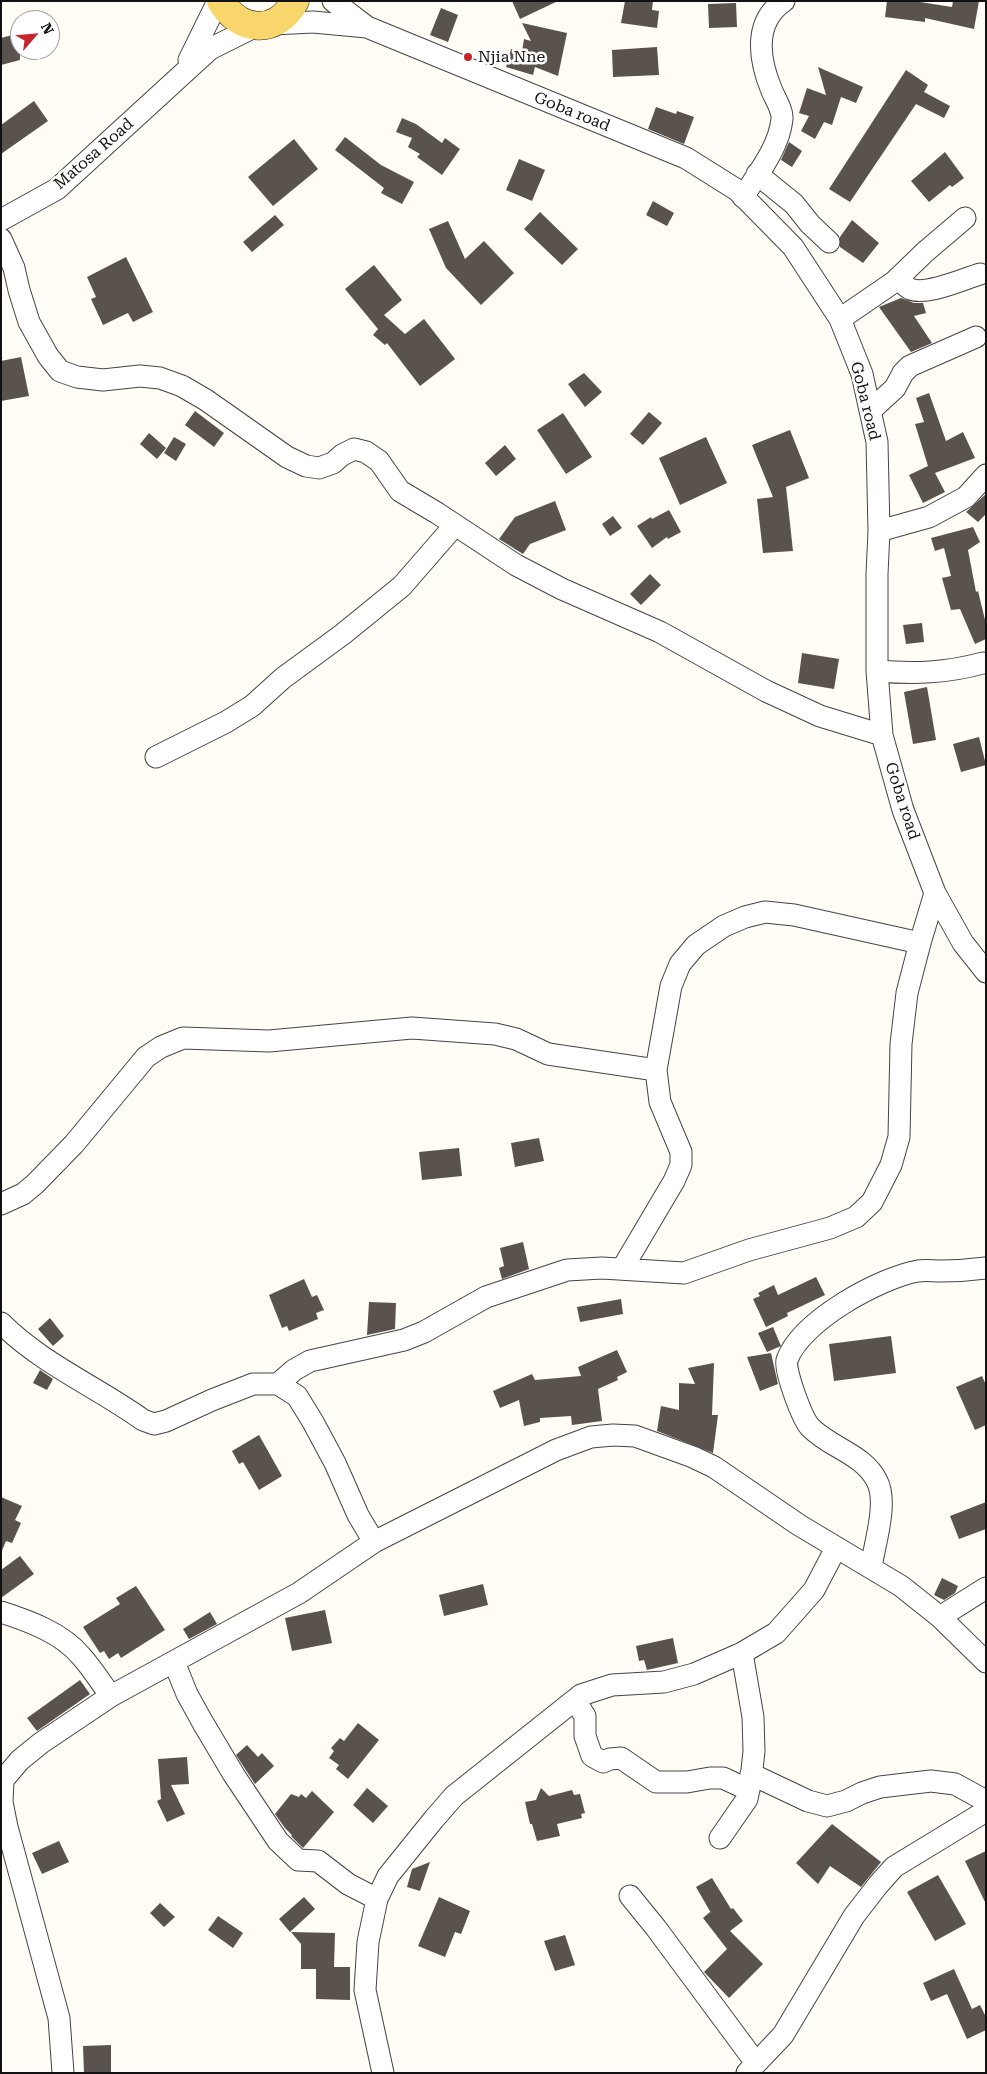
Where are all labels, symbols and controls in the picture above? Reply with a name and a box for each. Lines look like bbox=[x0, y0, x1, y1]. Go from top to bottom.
north arrow bbox=[10, 10, 60, 60]
text: N bbox=[38, 20, 57, 37]
place label: Njia Nne bbox=[478, 47, 545, 67]
marker: Njia Nne bbox=[462, 51, 474, 63]
street label: Goba road bbox=[531, 88, 613, 136]
street label: Matosa Road bbox=[50, 114, 138, 194]
street label: Goba road bbox=[846, 360, 884, 442]
street label: Goba road bbox=[880, 760, 924, 842]

